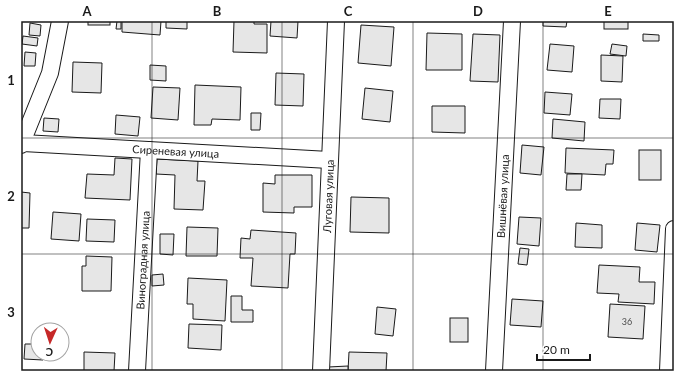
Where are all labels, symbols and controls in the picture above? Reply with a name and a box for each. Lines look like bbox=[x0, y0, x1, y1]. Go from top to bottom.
text: A bbox=[81, 3, 92, 19]
text: B bbox=[213, 3, 222, 19]
text: C bbox=[344, 3, 353, 19]
text: D bbox=[473, 3, 483, 19]
text: E bbox=[604, 3, 612, 19]
text: 1 bbox=[7, 72, 15, 88]
street label: Сиреневая улица bbox=[132, 142, 220, 160]
street label: Вишнёвая улица bbox=[494, 154, 511, 238]
street label: Луговая улица bbox=[320, 159, 336, 234]
text: 2 bbox=[7, 188, 15, 204]
street label: Виноградная улица bbox=[133, 210, 152, 310]
text: 3 bbox=[7, 304, 15, 320]
house number: 36 bbox=[622, 316, 632, 327]
north arrow bbox=[30, 322, 70, 362]
scale bar bbox=[537, 336, 590, 362]
text: 20 m bbox=[543, 342, 570, 357]
text: С bbox=[45, 346, 53, 359]

